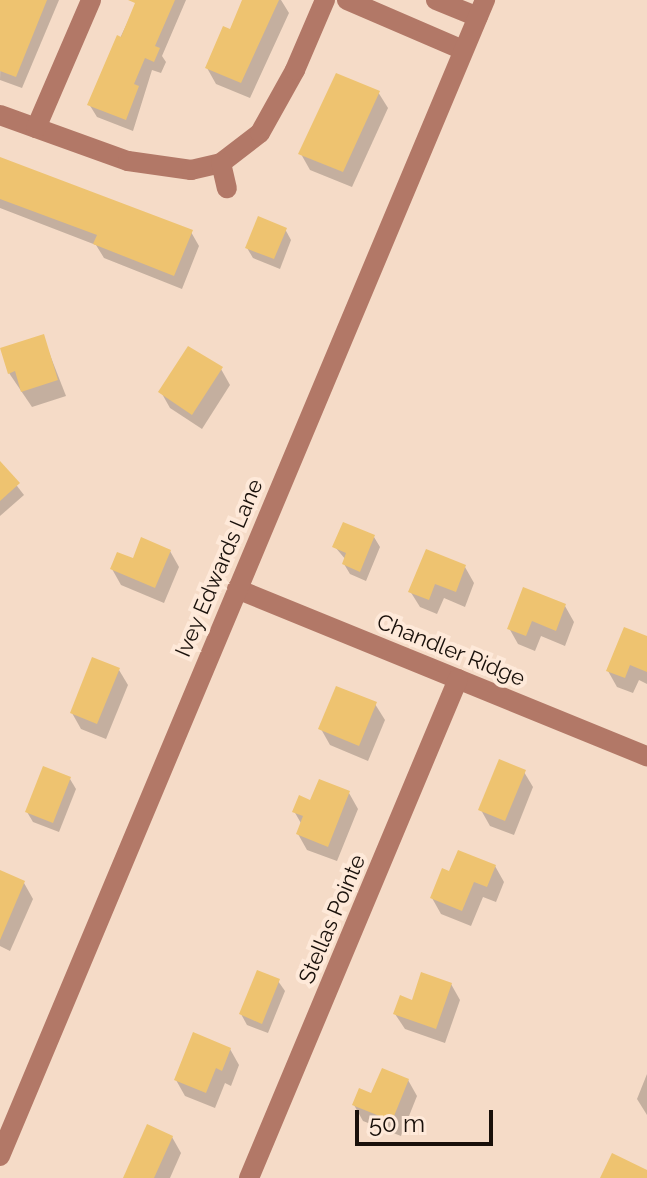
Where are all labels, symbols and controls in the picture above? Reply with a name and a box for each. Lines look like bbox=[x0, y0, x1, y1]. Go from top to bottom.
street label: Ivey Edwards Lane bbox=[170, 475, 268, 661]
street label: Chandler Ridge bbox=[373, 608, 529, 692]
street label: Stellas Pointe bbox=[293, 851, 371, 987]
scale bar bbox=[359, 1094, 497, 1144]
text: 50 m bbox=[369, 1109, 425, 1138]

